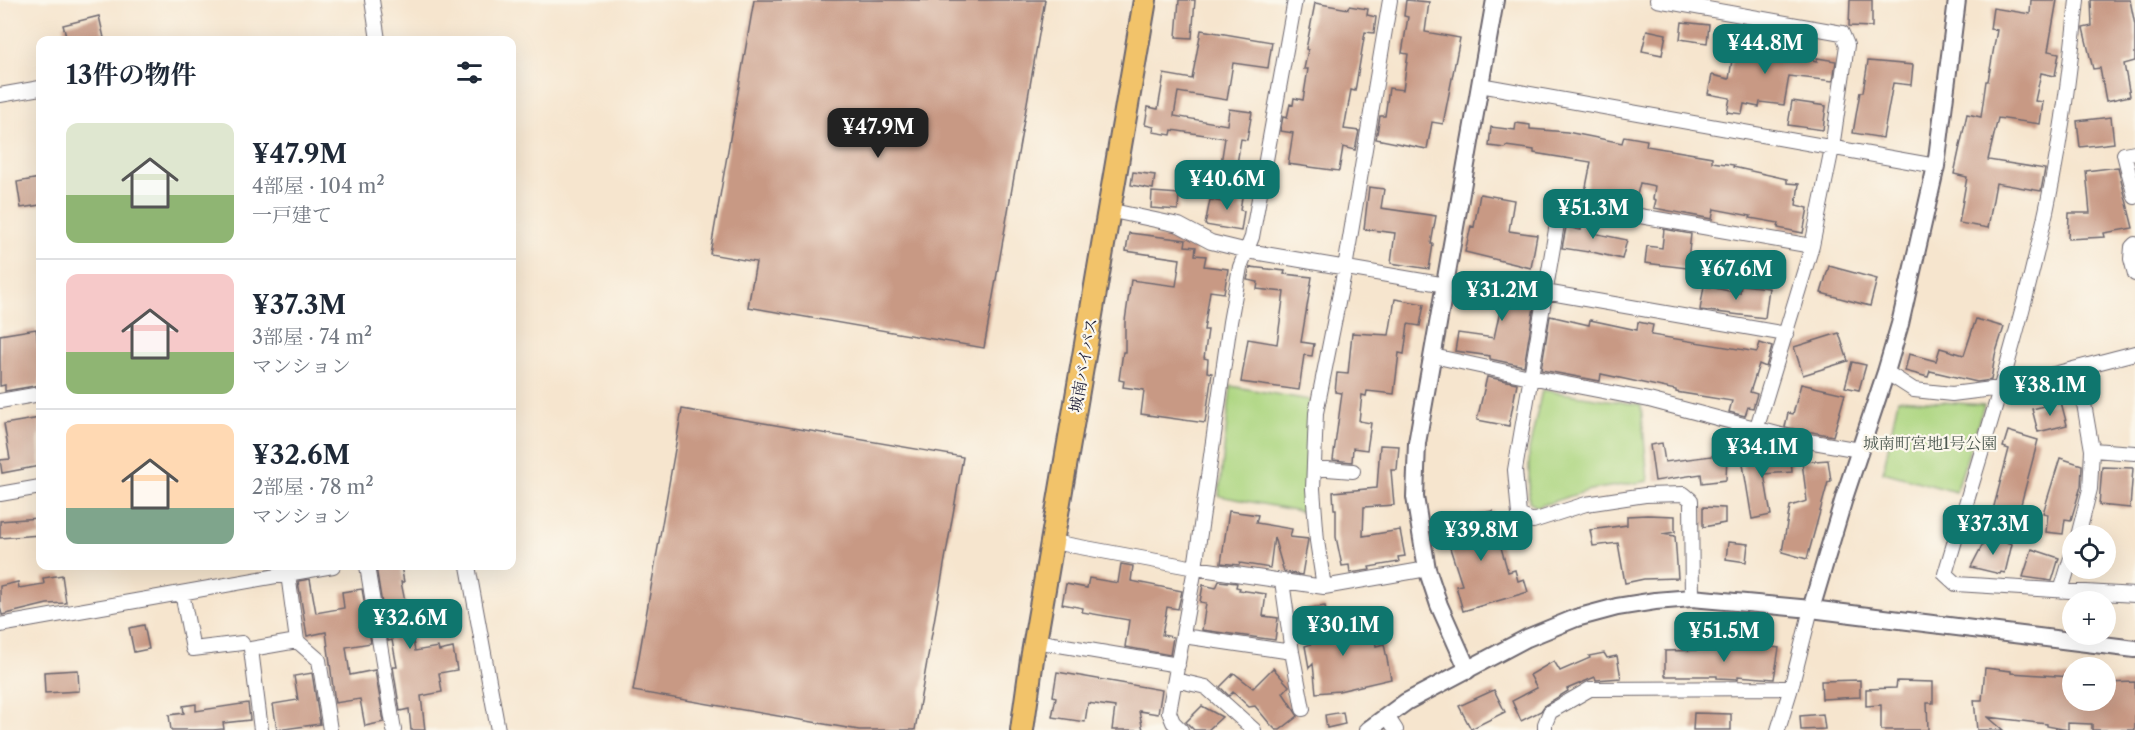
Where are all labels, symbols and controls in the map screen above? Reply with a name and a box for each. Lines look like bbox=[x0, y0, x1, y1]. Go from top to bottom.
pin: ¥44.8M bbox=[1716, 24, 1814, 75]
text: ¥44.8M bbox=[1727, 31, 1803, 55]
icon: filters bbox=[453, 56, 486, 89]
text: 13件の物件 bbox=[66, 59, 196, 91]
pin: ¥47.9M bbox=[829, 108, 927, 159]
text: ¥47.9M bbox=[841, 115, 915, 139]
text: ¥47.9M bbox=[252, 138, 347, 170]
icon: home bbox=[114, 147, 186, 219]
pin: ¥40.6M bbox=[1178, 160, 1276, 211]
text: ¥40.6M bbox=[1189, 167, 1265, 191]
text: 4部屋 · 104 m² bbox=[252, 174, 385, 198]
pin: ¥51.3M bbox=[1544, 189, 1642, 240]
text: ¥51.3M bbox=[1557, 196, 1629, 220]
text: 一戸建て bbox=[252, 203, 332, 227]
pin: ¥67.6M bbox=[1687, 250, 1785, 301]
text: ¥67.6M bbox=[1699, 257, 1773, 281]
pin: ¥31.2M bbox=[1453, 271, 1551, 322]
text: ¥31.2M bbox=[1466, 278, 1538, 302]
text: ¥37.3M bbox=[252, 289, 346, 321]
icon: home bbox=[114, 298, 186, 370]
street label: 城南バイパス bbox=[1065, 316, 1101, 414]
text: 3部屋 · 74 m² bbox=[252, 325, 372, 349]
text: マンション bbox=[252, 354, 351, 378]
pin: ¥38.1M bbox=[2001, 366, 2099, 417]
text: ¥38.1M bbox=[2013, 373, 2087, 397]
pin: ¥34.1M bbox=[1713, 428, 1811, 479]
park label: 城南町宮地1号公園 bbox=[1863, 433, 1997, 453]
text: ¥34.1M bbox=[1726, 435, 1798, 459]
text: ¥32.6M bbox=[252, 439, 350, 471]
icon: home bbox=[114, 448, 186, 520]
text: 2部屋 · 78 m² bbox=[252, 475, 374, 499]
text: マンション bbox=[252, 504, 351, 528]
pin: ¥37.3M bbox=[1944, 505, 2042, 556]
pin: ¥39.8M bbox=[1432, 511, 1530, 562]
text: ¥37.3M bbox=[1957, 512, 2029, 536]
text: ¥39.8M bbox=[1443, 518, 1519, 542]
map controls bbox=[2062, 525, 2116, 711]
button: locate bbox=[2062, 525, 2116, 579]
button: + bbox=[2062, 591, 2116, 645]
pin: ¥32.6M bbox=[361, 599, 459, 650]
text: ¥32.6M bbox=[372, 606, 448, 630]
pin: ¥30.1M bbox=[1294, 606, 1392, 657]
pin: ¥51.5M bbox=[1675, 612, 1773, 663]
text: ¥30.1M bbox=[1306, 613, 1380, 637]
text: ¥51.5M bbox=[1688, 619, 1760, 643]
button: − bbox=[2062, 657, 2116, 711]

